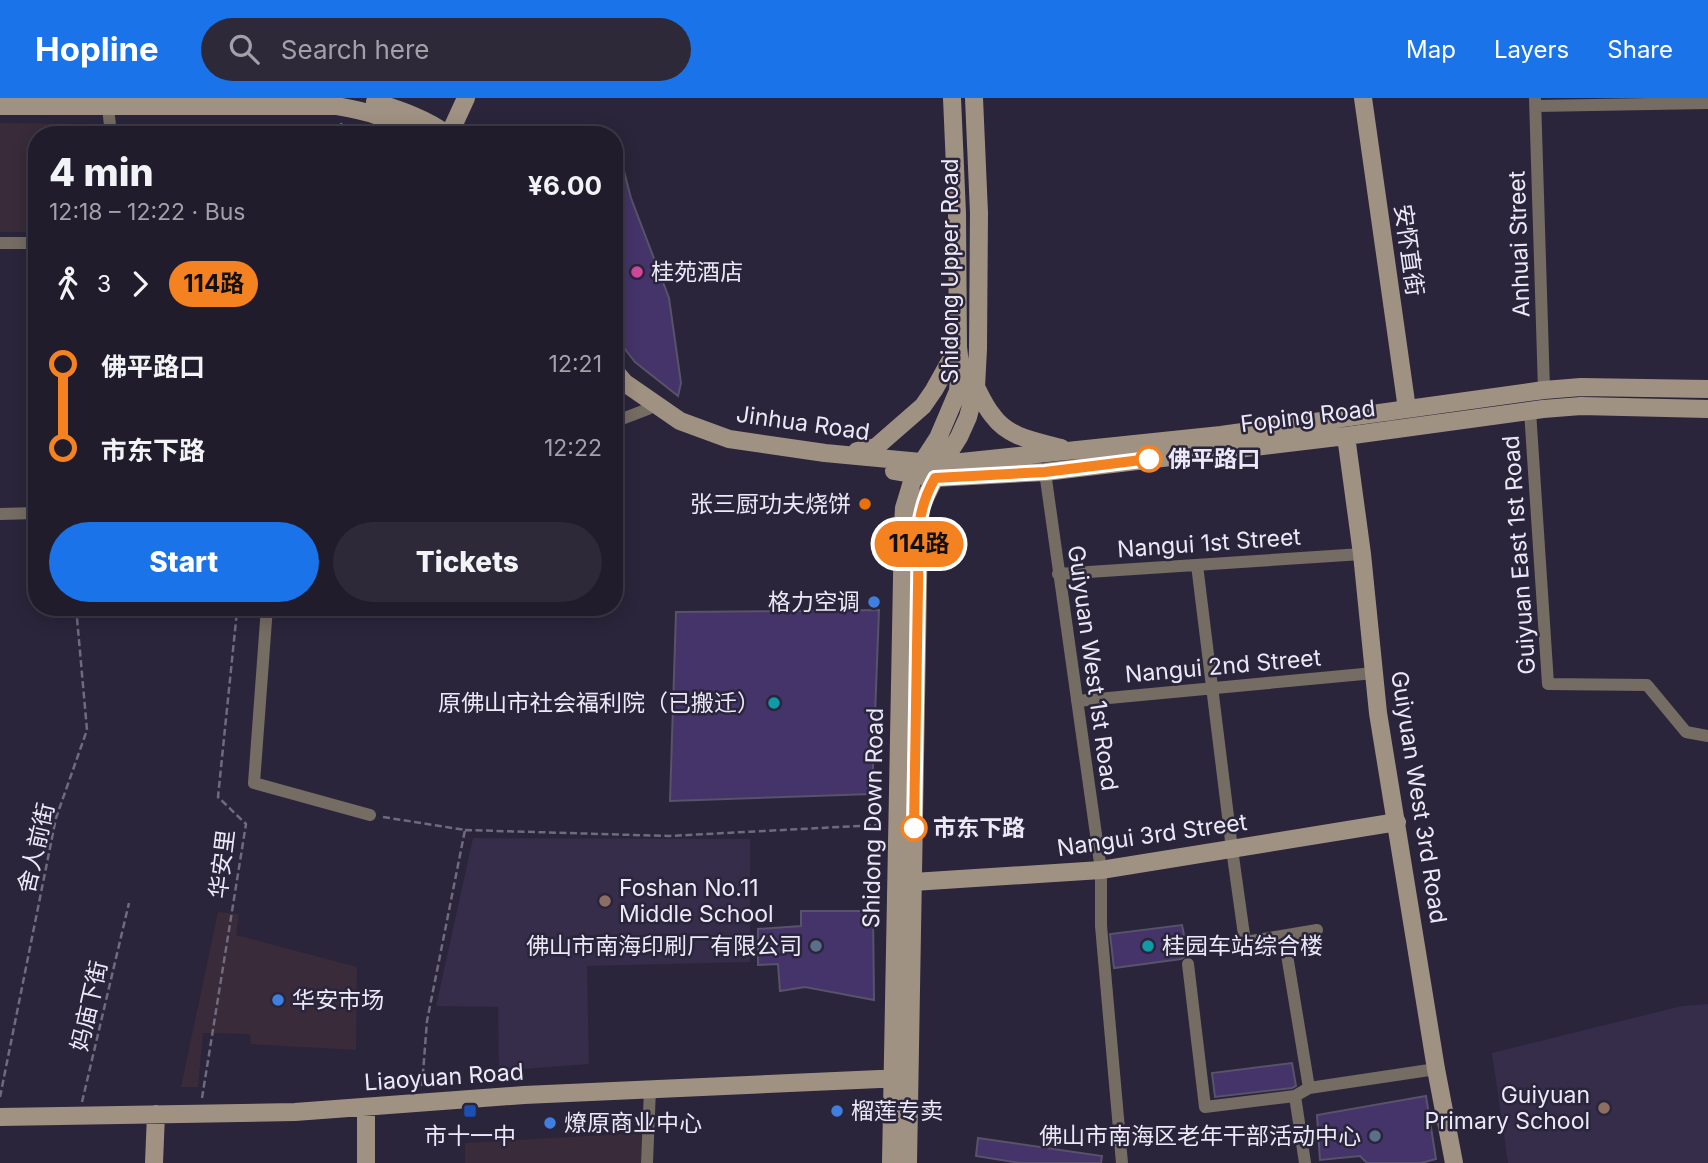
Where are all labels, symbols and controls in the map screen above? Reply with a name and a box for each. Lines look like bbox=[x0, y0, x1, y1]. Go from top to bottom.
search box bbox=[201, 18, 691, 81]
text: Hopline bbox=[35, 29, 159, 69]
icon: search bbox=[225, 30, 263, 68]
text: Search here bbox=[281, 34, 429, 65]
text: Map bbox=[1406, 35, 1456, 64]
text: Layers bbox=[1494, 35, 1569, 64]
text: Share bbox=[1607, 35, 1673, 64]
text: 4 min bbox=[49, 149, 154, 195]
street label: Shidong Upper Road bbox=[936, 158, 964, 384]
text: ¥6.00 bbox=[528, 170, 602, 201]
street label: Anhuai Street bbox=[1502, 170, 1536, 318]
text: 12:18 – 12:22 · Bus bbox=[49, 198, 245, 226]
street label: 安怀直街 bbox=[1389, 202, 1429, 298]
place label: 桂苑酒店 bbox=[651, 258, 743, 286]
marker: 桂苑酒店 bbox=[629, 264, 645, 280]
icon: walk bbox=[49, 265, 87, 303]
icon: forward bbox=[121, 265, 159, 303]
text: 114路 bbox=[183, 269, 244, 298]
text: 3 bbox=[97, 270, 111, 298]
text: 12:21 bbox=[549, 350, 602, 378]
text: 佛平路口 bbox=[101, 351, 205, 382]
street label: Foping Road bbox=[1239, 394, 1377, 438]
street label: Jinhua Road bbox=[735, 400, 871, 446]
text: 12:22 bbox=[544, 434, 602, 462]
street label: Guiyuan East 1st Road bbox=[1497, 434, 1541, 676]
text: 市东下路 bbox=[101, 435, 205, 466]
place label: 佛平路口 bbox=[1168, 445, 1260, 473]
marker: 佛平路口 bbox=[1136, 446, 1162, 472]
place label: 张三厨功夫烧饼 bbox=[690, 490, 851, 518]
marker: 张三厨功夫烧饼 bbox=[857, 496, 873, 512]
line badge: 114路 bbox=[870, 521, 968, 567]
button: Start bbox=[49, 522, 319, 602]
button: Tickets bbox=[333, 522, 602, 602]
street label: Nangui 1st Street bbox=[1116, 523, 1302, 563]
text: 114路 bbox=[889, 529, 949, 558]
street label: Guiyuan West 1st Road bbox=[1062, 543, 1124, 793]
place label: 格力空调 bbox=[768, 588, 860, 616]
marker: 格力空调 bbox=[866, 594, 882, 610]
street label: Nangui 2nd Street bbox=[1124, 643, 1323, 689]
street label: Guiyuan West 3rd Road bbox=[1385, 669, 1453, 925]
place label: 原佛山市社会福利院（已搬迁） bbox=[438, 689, 760, 717]
marker: 原佛山市社会福利院（已搬迁） bbox=[766, 695, 782, 711]
street label: Shidong Down Road bbox=[857, 708, 889, 928]
street label: 舍人前街 bbox=[12, 800, 60, 896]
street label: Nangui 3rd Street bbox=[1055, 808, 1249, 862]
place label: 市东下路 bbox=[933, 814, 1025, 842]
marker: 市东下路 bbox=[901, 815, 927, 841]
street label: 华安里 bbox=[204, 828, 240, 900]
place label: Foshan No.11 Middle School bbox=[619, 874, 774, 928]
marker: Foshan No.11 Middle School bbox=[597, 893, 613, 909]
place label: 佛山市南海印刷厂有限公司 bbox=[526, 932, 802, 960]
place label: 桂园车站综合楼 bbox=[1162, 932, 1323, 960]
marker: 佛山市南海印刷厂有限公司 bbox=[808, 938, 824, 954]
marker: 桂园车站综合楼 bbox=[1140, 938, 1156, 954]
street label: 妈庙下街 bbox=[65, 958, 113, 1054]
place label: 华安市场 bbox=[292, 986, 384, 1014]
marker: 华安市场 bbox=[270, 992, 286, 1008]
street label: Liaoyuan Road bbox=[363, 1057, 525, 1097]
place label: Guiyuan Primary School bbox=[1425, 1081, 1590, 1135]
place label: 榴莲专卖 bbox=[851, 1097, 943, 1125]
marker: Guiyuan Primary School bbox=[1596, 1100, 1612, 1116]
marker: 市十一中 bbox=[462, 1103, 478, 1119]
marker: 榴莲专卖 bbox=[829, 1103, 845, 1119]
place label: 燎原商业中心 bbox=[564, 1109, 702, 1137]
marker: 燎原商业中心 bbox=[542, 1115, 558, 1131]
place label: 市十一中 bbox=[424, 1122, 516, 1150]
place label: 佛山市南海区老年干部活动中心 bbox=[1039, 1122, 1361, 1150]
marker: 佛山市南海区老年干部活动中心 bbox=[1367, 1128, 1383, 1144]

